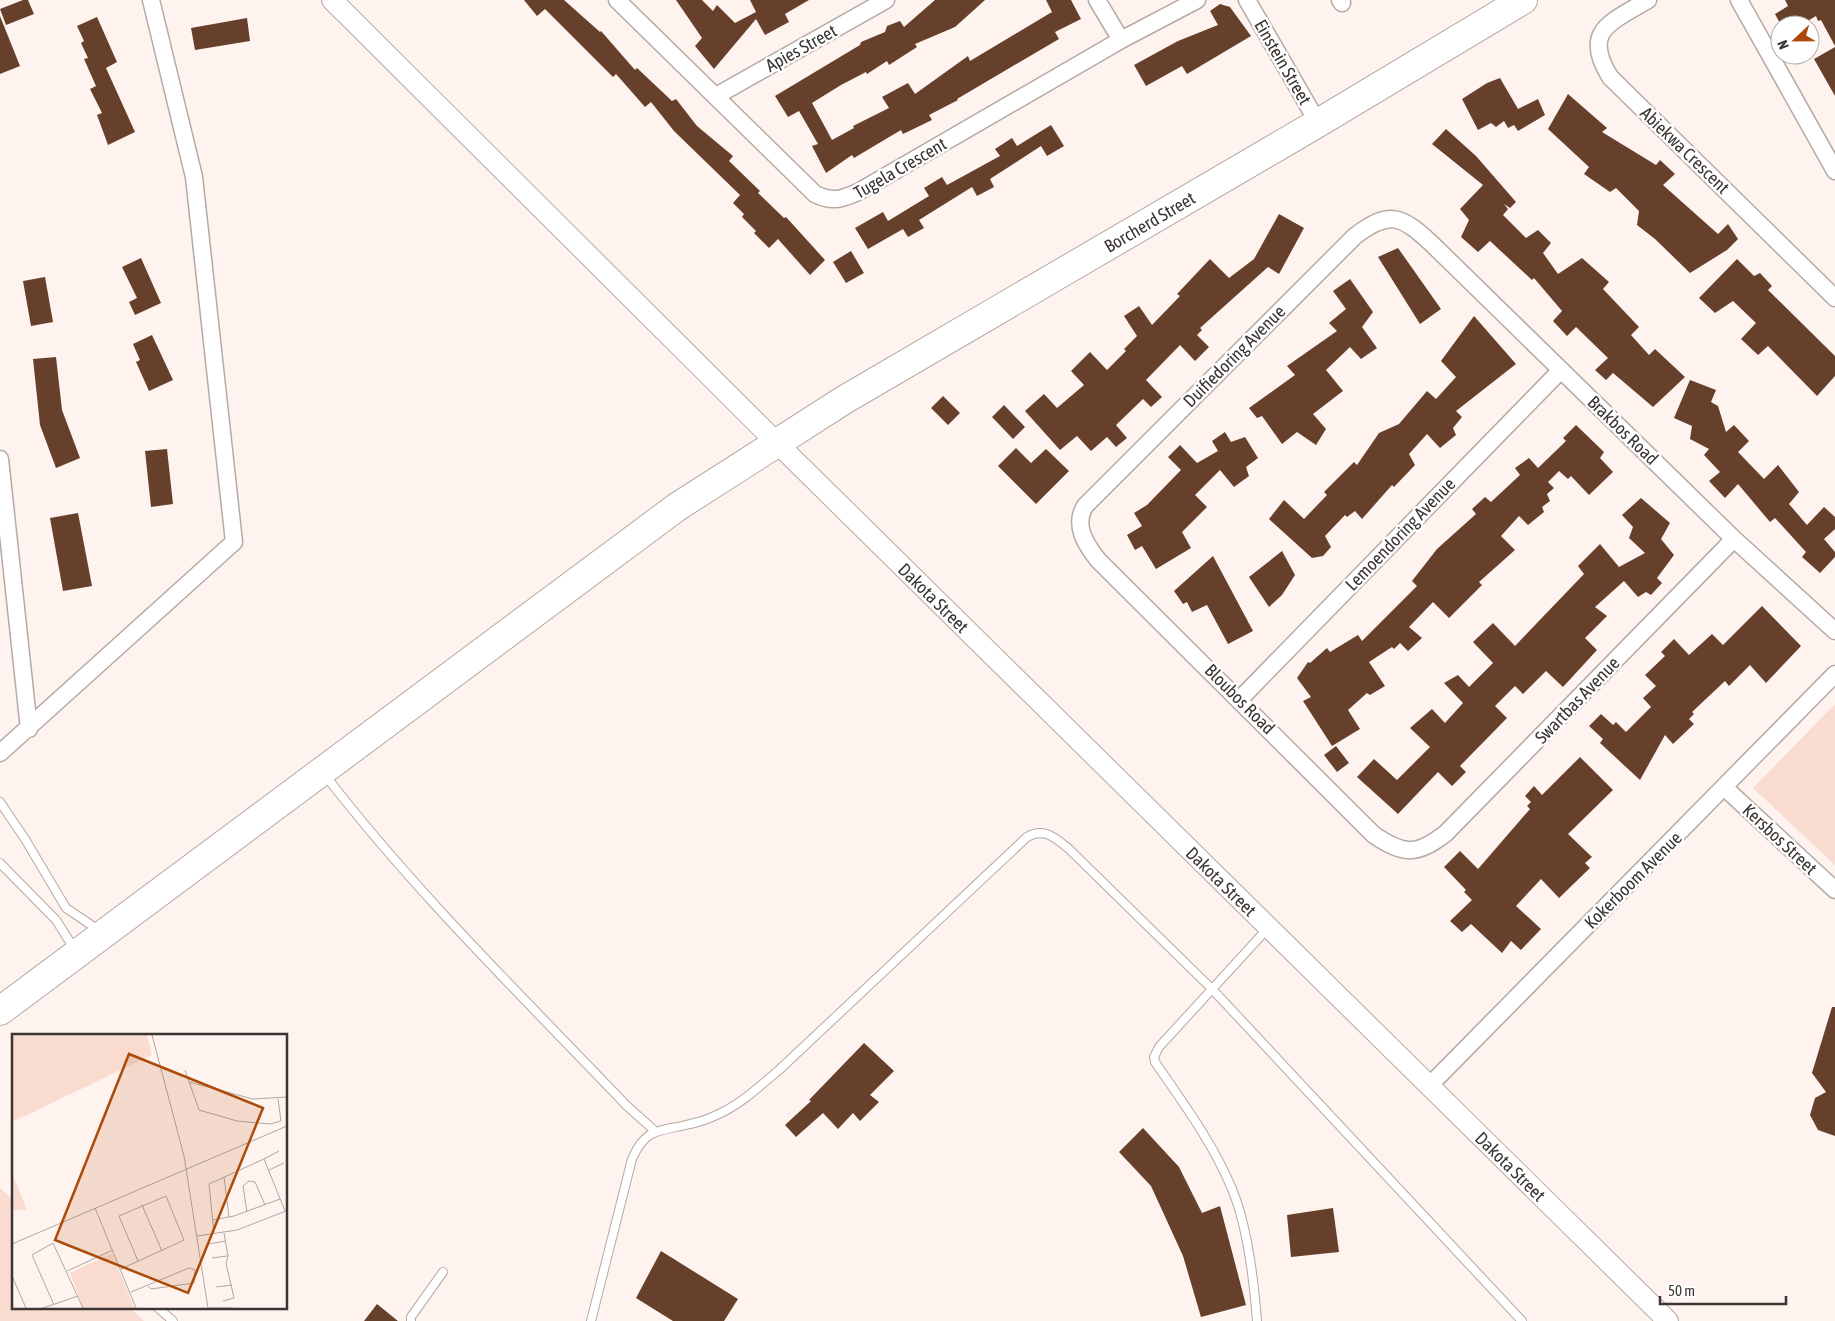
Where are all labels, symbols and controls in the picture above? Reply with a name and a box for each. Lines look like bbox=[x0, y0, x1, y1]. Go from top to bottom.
north arrow bbox=[1770, 15, 1820, 65]
street label: Einstein Street bbox=[1250, 16, 1316, 108]
street label: Apies Street bbox=[762, 20, 840, 76]
text: N bbox=[1774, 38, 1792, 52]
street label: Abiekwa Crescent bbox=[1636, 102, 1734, 198]
street label: Tugela Crescent bbox=[850, 133, 950, 203]
street label: Borcherd Street bbox=[1100, 187, 1199, 256]
street label: Duifiedoring Avenue bbox=[1179, 301, 1289, 411]
street label: Brakbos Road bbox=[1583, 391, 1663, 469]
street label: Lemoendoring Avenue bbox=[1341, 473, 1459, 595]
street label: Dakota Street bbox=[894, 558, 973, 637]
street label: Swartbas Avenue bbox=[1530, 652, 1624, 748]
street label: Bloubos Road bbox=[1201, 660, 1279, 738]
street label: Kersbos Street bbox=[1739, 799, 1821, 879]
street label: Kokerboom Avenue bbox=[1580, 827, 1686, 933]
street label: Dakota Street bbox=[1182, 842, 1261, 920]
inset map bbox=[12, 1034, 288, 1308]
street label: Dakota Street bbox=[1471, 1127, 1550, 1205]
scale bar bbox=[1660, 1274, 1786, 1306]
text: 50 m bbox=[1668, 1282, 1695, 1299]

